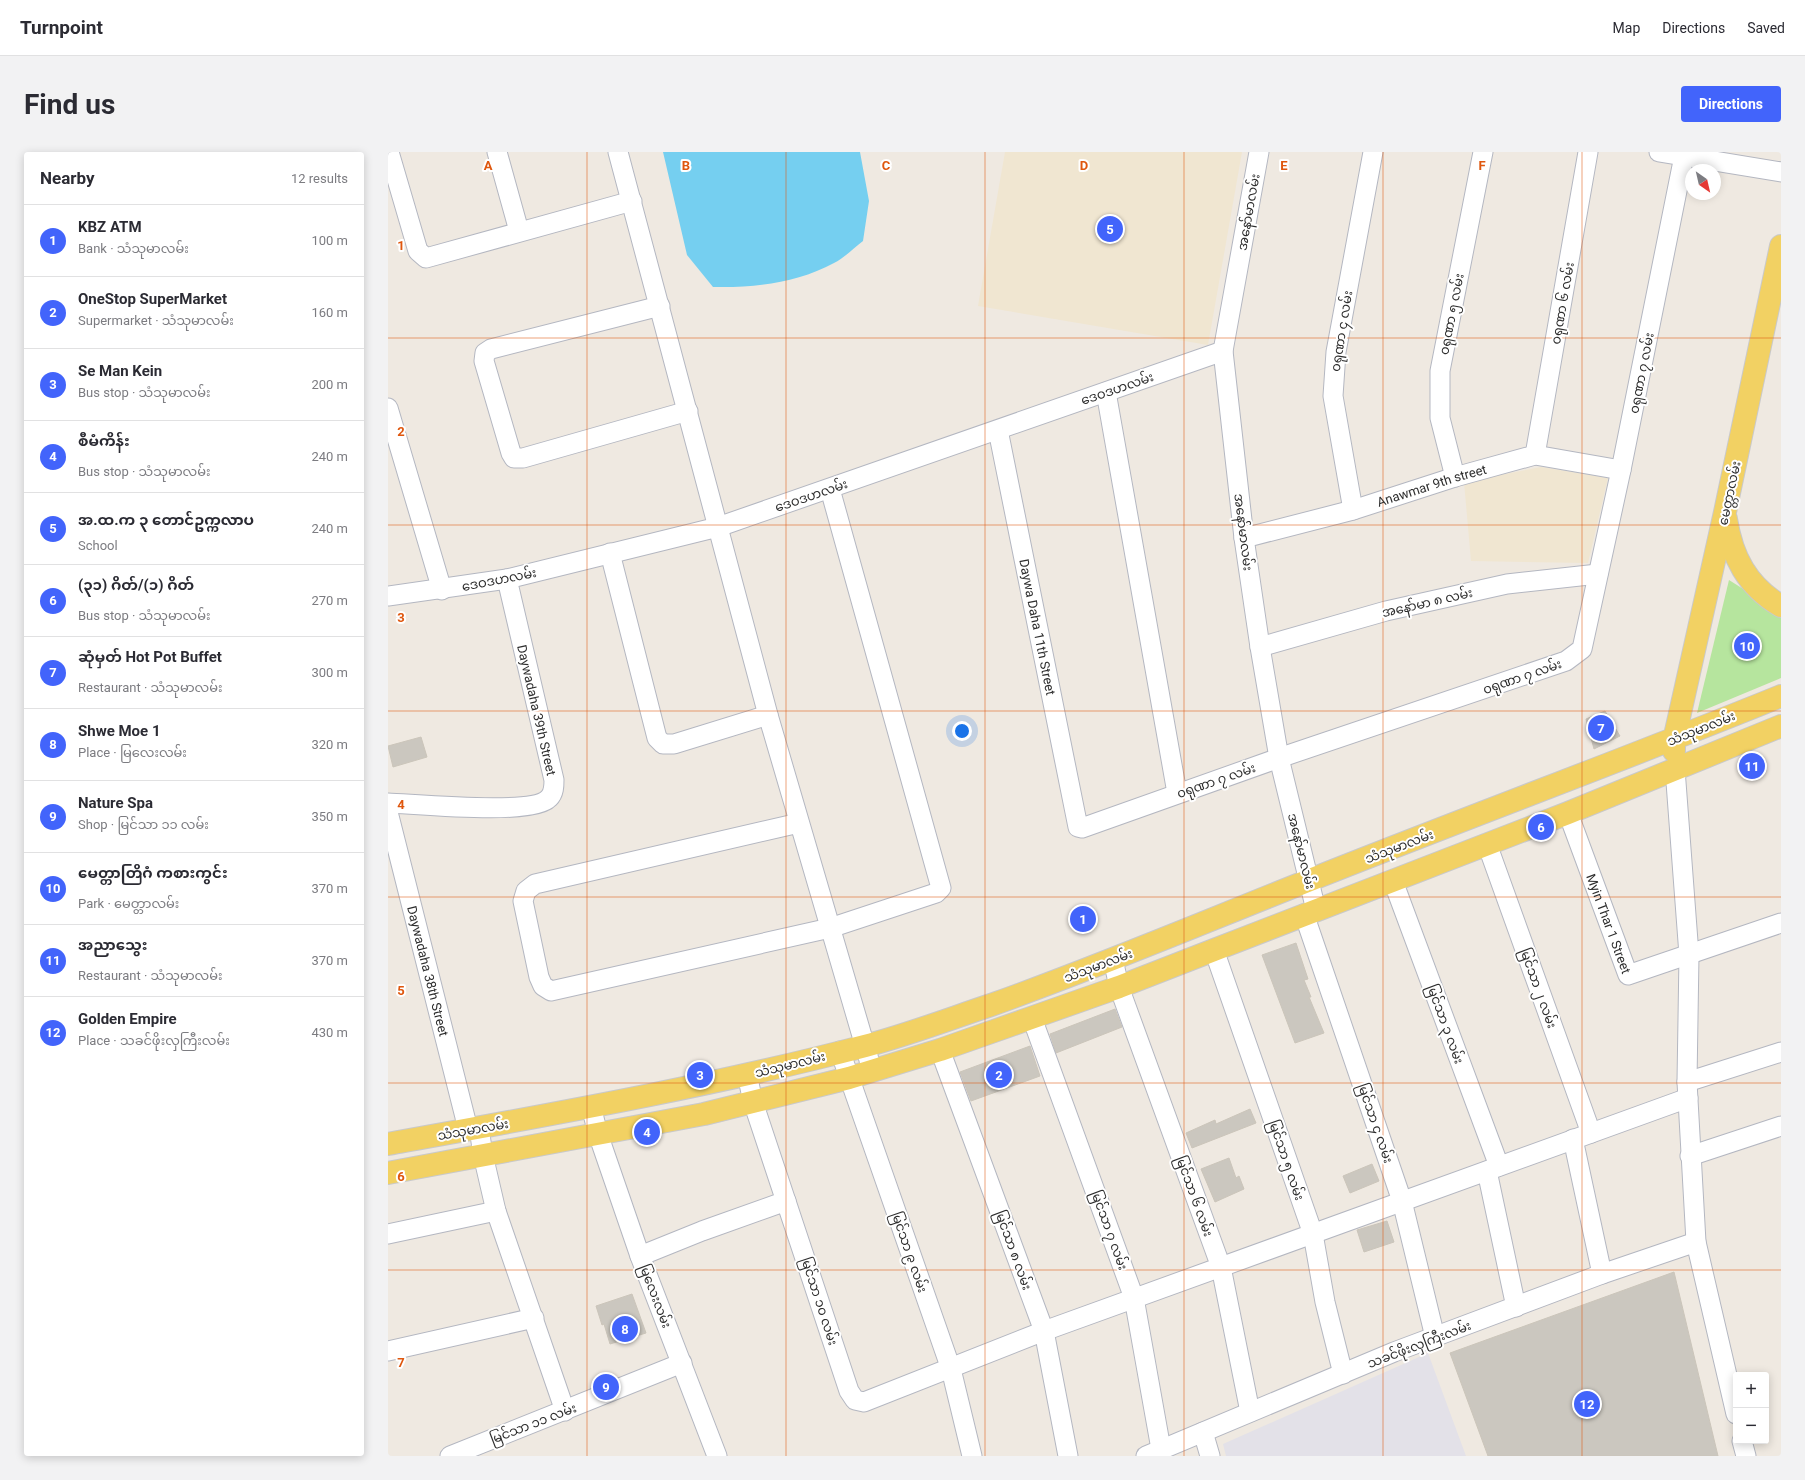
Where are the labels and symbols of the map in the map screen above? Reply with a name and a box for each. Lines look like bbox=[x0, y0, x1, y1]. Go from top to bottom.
text: A bbox=[484, 158, 493, 173]
text: B bbox=[682, 158, 690, 173]
text: C bbox=[882, 158, 891, 173]
text: D bbox=[1080, 158, 1088, 173]
text: E bbox=[1280, 158, 1288, 173]
text: F bbox=[1478, 158, 1486, 173]
north arrow bbox=[1685, 164, 1721, 200]
street label: အနော်မာလမ်း bbox=[1233, 172, 1266, 252]
pin: 5 bbox=[1097, 214, 1123, 244]
text: 1 bbox=[397, 238, 405, 253]
street label: ၀ရုဏာ ၆ လမ်း bbox=[1547, 261, 1580, 346]
street label: ၀ရုဏာ ၅ လမ်း bbox=[1435, 272, 1470, 357]
street label: ၀ရုဏာ ၄ လမ်း bbox=[1327, 289, 1358, 373]
street label: ၀ရုဏာ ၇ လမ်း bbox=[1625, 331, 1660, 415]
street label: ဒေဝဒဟလမ်း bbox=[1078, 368, 1156, 408]
text: 2 bbox=[397, 424, 405, 439]
street label: မေတ္တာလမ်း bbox=[1714, 459, 1747, 527]
street label: Anawmar 9th street bbox=[1375, 462, 1488, 510]
street label: ဒေဝဒဟလမ်း bbox=[772, 475, 850, 515]
street label: အနော်မာလမ်း bbox=[1228, 492, 1257, 572]
street label: Daywa Daha 11th Street bbox=[1016, 558, 1058, 697]
street label: ဒေဝဒဟလမ်း bbox=[460, 564, 538, 594]
street label: အနော်မာ ၈ လမ်း bbox=[1380, 584, 1475, 623]
text: 3 bbox=[397, 610, 405, 625]
pin: 10 bbox=[1734, 631, 1760, 661]
street label: Daywadaha 39th Street bbox=[514, 643, 559, 777]
street label: ၀ရုဏာ ၇ လမ်း bbox=[1480, 655, 1564, 700]
street label: သံသုမာလမ်း bbox=[1665, 707, 1738, 752]
pin: 7 bbox=[1588, 713, 1614, 743]
your location bbox=[952, 721, 972, 741]
pin: 11 bbox=[1739, 751, 1765, 781]
street label: ၀ရုဏာ ၇ လမ်း bbox=[1174, 759, 1258, 804]
text: 4 bbox=[397, 797, 405, 812]
street label: အနော်မာလမ်း bbox=[1282, 811, 1319, 891]
pin: 6 bbox=[1528, 812, 1554, 842]
street label: သံသုမာလမ်း bbox=[1363, 826, 1437, 869]
street label: Myin Thar 1 Street bbox=[1583, 872, 1634, 976]
street label: Daywadaha 38th Street bbox=[404, 904, 451, 1038]
pin: 1 bbox=[1070, 904, 1096, 934]
street label: သံသုမာလမ်း bbox=[1062, 945, 1136, 988]
street label: မြင်သာ ၂ လမ်း bbox=[1514, 946, 1561, 1031]
street label: မြင်သာ ၃ လမ်း bbox=[1421, 982, 1468, 1067]
text: 5 bbox=[397, 983, 405, 998]
street label: သံသုမာလမ်း bbox=[753, 1048, 828, 1083]
pin: 3 bbox=[687, 1060, 713, 1090]
pin: 2 bbox=[986, 1060, 1012, 1090]
street label: မြင်သာ ၄ လမ်း bbox=[1352, 1081, 1397, 1166]
street label: သံသုမာလမ်း bbox=[436, 1115, 510, 1146]
pin: 4 bbox=[634, 1117, 660, 1147]
street label: မြင်သာ ၅ လမ်း bbox=[1263, 1118, 1308, 1203]
street label: မြင်သာ ၆ လမ်း bbox=[1170, 1154, 1217, 1239]
text: 6 bbox=[397, 1169, 405, 1184]
street label: မြင်သာ ၇ လမ်း bbox=[1085, 1188, 1132, 1273]
street label: မြင်သာ ၈ လမ်း bbox=[989, 1208, 1036, 1293]
street label: မြင်သာ ၉ လမ်း bbox=[886, 1209, 931, 1296]
street label: မြင်သာ ၁၀ လမ်း bbox=[795, 1255, 842, 1348]
street label: မြလေးလမ်း bbox=[634, 1262, 675, 1331]
pin: 8 bbox=[612, 1314, 638, 1344]
street label: သခင်ဖိုးလှကြီးလမ်း bbox=[1365, 1317, 1474, 1374]
text: 7 bbox=[397, 1355, 405, 1370]
pin: 9 bbox=[593, 1372, 619, 1402]
pin: 12 bbox=[1574, 1389, 1600, 1419]
street label: မြင်သာ ၁၁ လမ်း bbox=[487, 1399, 580, 1450]

